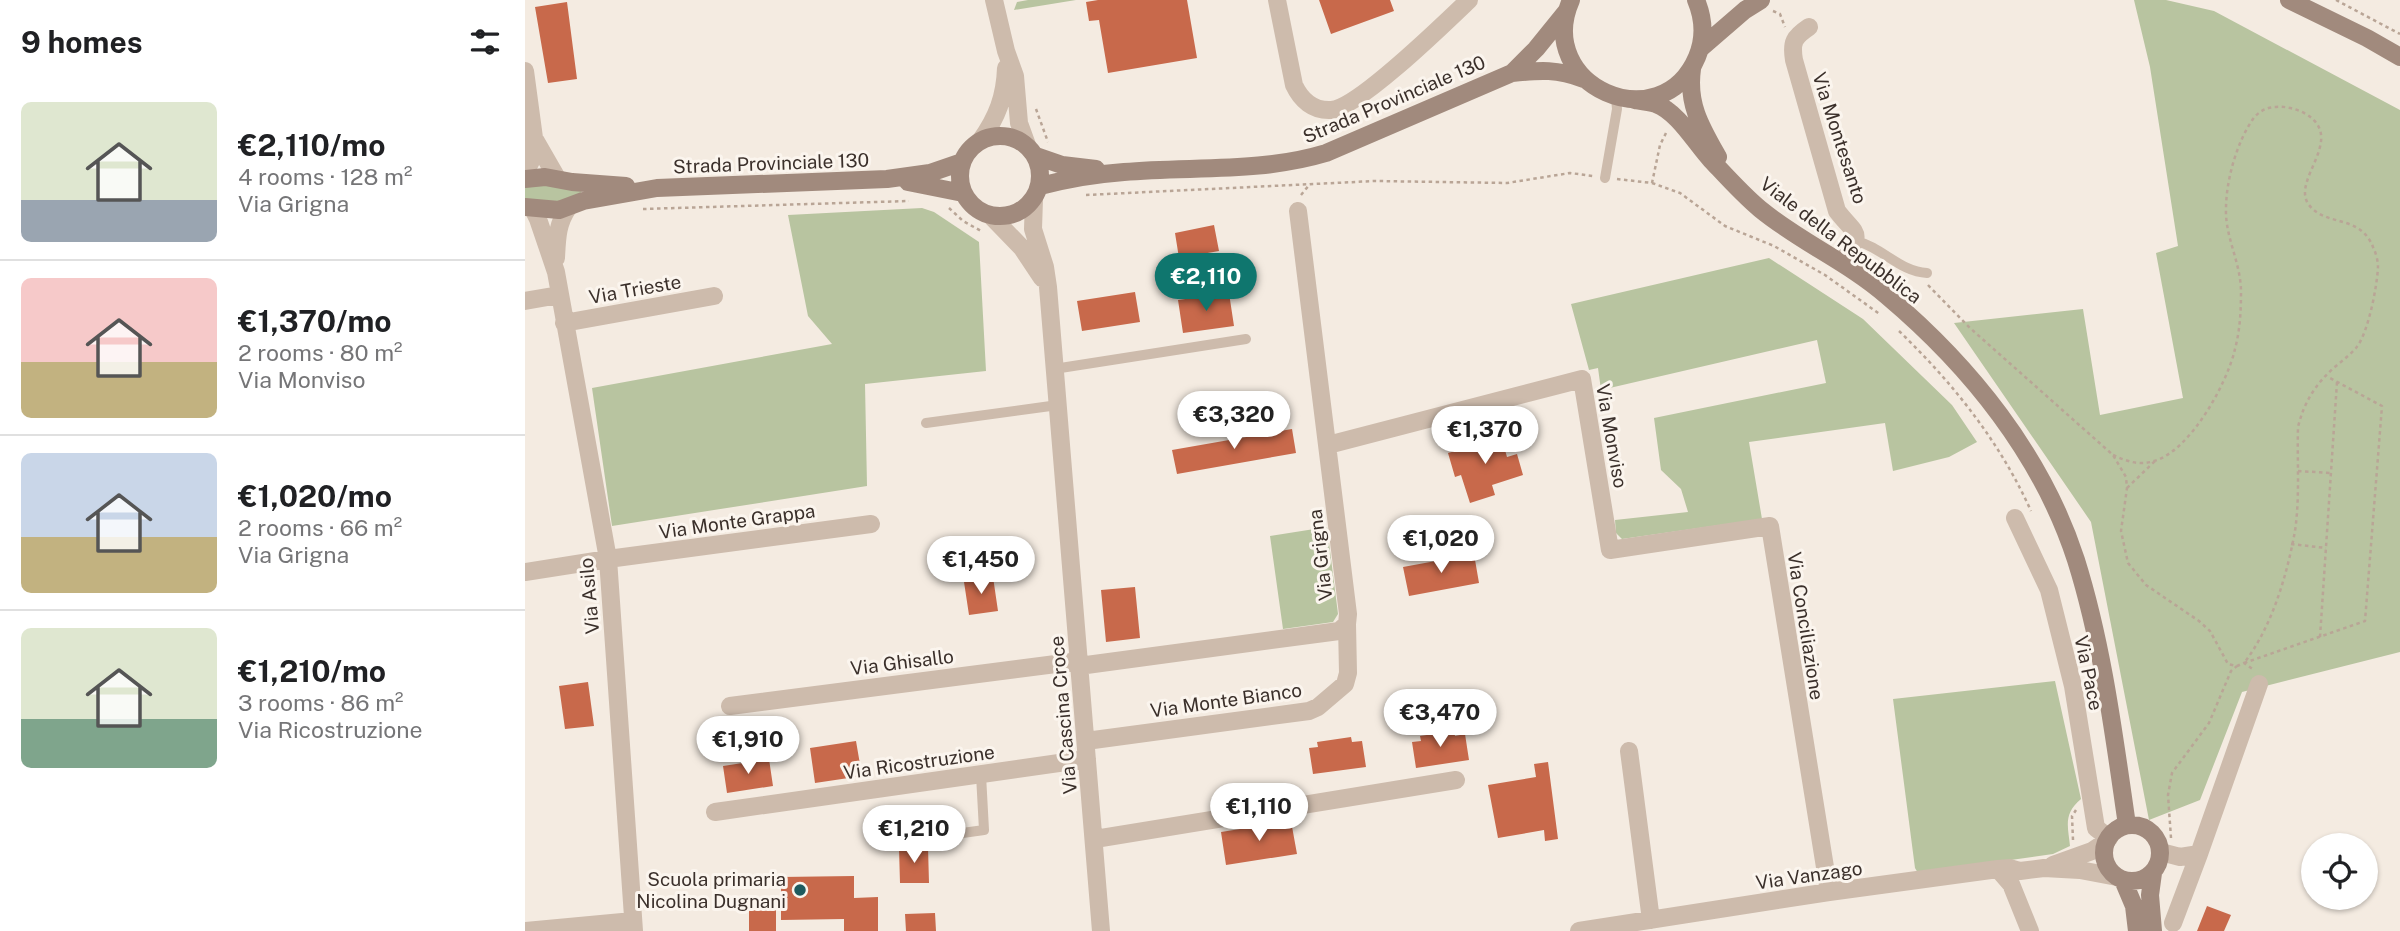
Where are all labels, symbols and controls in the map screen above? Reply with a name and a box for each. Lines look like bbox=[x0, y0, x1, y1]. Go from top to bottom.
icon: filters bbox=[466, 23, 504, 61]
text: 9 homes bbox=[21, 24, 143, 60]
street label: Strada Provinciale 130 bbox=[1299, 51, 1489, 147]
street label: Via Montesanto bbox=[1808, 69, 1872, 207]
text: €2,110/mo bbox=[238, 127, 385, 163]
icon: home bbox=[77, 130, 161, 214]
street label: Strada Provinciale 130 bbox=[673, 149, 869, 177]
text: 4 rooms · 128 m² bbox=[238, 163, 412, 190]
street label: Viale della Repubblica bbox=[1756, 172, 1926, 308]
text: Via Grigna bbox=[238, 190, 349, 217]
pin: €2,110 bbox=[1149, 254, 1263, 313]
text: €2,110 bbox=[1171, 262, 1241, 289]
street label: Via Trieste bbox=[587, 270, 683, 308]
text: €1,370/mo bbox=[238, 303, 392, 339]
icon: home bbox=[77, 306, 161, 390]
text: 2 rooms · 80 m² bbox=[238, 339, 403, 366]
text: Via Monviso bbox=[238, 366, 366, 393]
street label: Via Monviso bbox=[1592, 382, 1632, 490]
pin: €3,320 bbox=[1177, 392, 1291, 451]
text: €3,320 bbox=[1193, 400, 1275, 427]
pin: €1,370 bbox=[1428, 406, 1542, 466]
text: €1,370 bbox=[1447, 415, 1523, 442]
text: €1,020/mo bbox=[238, 478, 392, 514]
icon: home bbox=[77, 481, 161, 565]
street label: Via Monte Grappa bbox=[657, 499, 817, 543]
street label: Via Grigna bbox=[1303, 508, 1337, 602]
text: 2 rooms · 66 m² bbox=[238, 514, 402, 541]
pin: €1,020 bbox=[1384, 516, 1498, 575]
text: €1,020 bbox=[1403, 524, 1479, 551]
pin: €1,450 bbox=[924, 536, 1038, 596]
text: Via Grigna bbox=[238, 541, 349, 568]
text: €1,450 bbox=[943, 545, 1019, 572]
street label: Via Conciliazione bbox=[1783, 550, 1829, 702]
street label: Via Asilo bbox=[575, 557, 603, 635]
street label: Via Pace bbox=[2070, 634, 2108, 712]
street label: Via Cascina Croce bbox=[1045, 635, 1081, 795]
street label: Via Ghisallo bbox=[849, 645, 955, 679]
text: €1,210/mo bbox=[238, 653, 386, 689]
icon: home bbox=[77, 656, 161, 740]
street label: Via Monte Bianco bbox=[1149, 678, 1303, 722]
text: 3 rooms · 86 m² bbox=[238, 689, 404, 716]
pin: €3,470 bbox=[1383, 690, 1497, 749]
text: €3,470 bbox=[1400, 698, 1480, 725]
text: Via Ricostruzione bbox=[238, 716, 423, 743]
pin: €1,910 bbox=[691, 716, 805, 776]
text: €1,910 bbox=[712, 725, 784, 752]
street label: Via Ricostruzione bbox=[842, 740, 996, 784]
pin: €1,110 bbox=[1202, 784, 1316, 843]
text: €1,110 bbox=[1226, 792, 1292, 819]
pin: €1,210 bbox=[857, 806, 971, 865]
text: €1,210 bbox=[879, 814, 949, 841]
map controls bbox=[2301, 833, 2378, 910]
button: locate bbox=[2301, 833, 2378, 910]
street label: Via Vanzago bbox=[1754, 857, 1864, 893]
place label: Scuola primaria Nicolina Dugnani bbox=[636, 868, 786, 912]
marker: Scuola primaria Nicolina Dugnani bbox=[792, 882, 808, 898]

